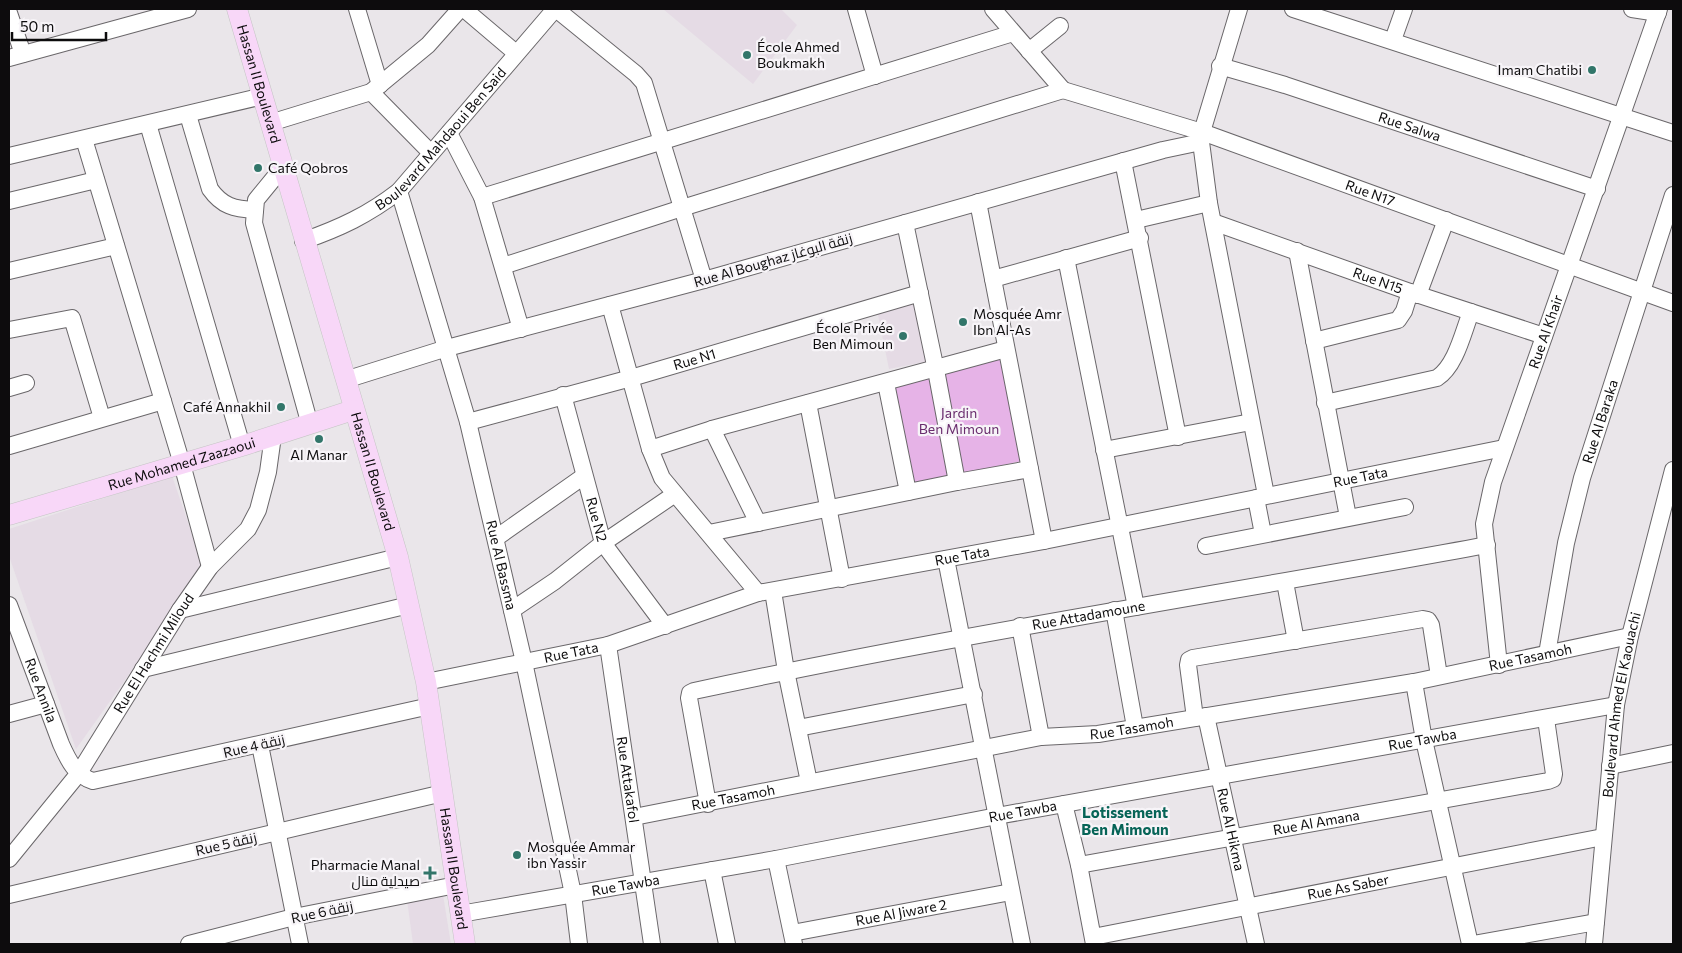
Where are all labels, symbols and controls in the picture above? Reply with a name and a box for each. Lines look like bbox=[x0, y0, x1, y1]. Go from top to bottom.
scale bar bbox=[12, 10, 106, 42]
text: 50 m bbox=[20, 17, 54, 35]
street label: Hassan II Boulevard bbox=[234, 22, 285, 145]
place label: École Ahmed Boukmakh bbox=[757, 38, 840, 71]
marker: École Ahmed Boukmakh bbox=[741, 49, 753, 61]
place label: Imam Chatibi bbox=[1498, 61, 1582, 78]
street label: Boulevard Mahdaoui Ben Said bbox=[372, 64, 509, 214]
marker: Imam Chatibi bbox=[1586, 64, 1598, 76]
street label: Rue Salwa bbox=[1376, 108, 1443, 144]
place label: Café Qobros bbox=[268, 159, 348, 176]
marker: Café Qobros bbox=[252, 162, 264, 174]
street label: Rue N17 bbox=[1343, 176, 1397, 209]
street label: Rue Al Boughaz زنقة البوغاز bbox=[692, 229, 854, 290]
street label: Rue N15 bbox=[1351, 263, 1405, 297]
street label: Rue Al Khair bbox=[1524, 292, 1566, 371]
place label: Mosquée Amr Ibn Al-As bbox=[973, 305, 1062, 338]
marker: Mosquée Amr Ibn Al-As bbox=[957, 316, 969, 328]
place label: École Privée Ben Mimoun bbox=[812, 319, 893, 352]
marker: École Privée Ben Mimoun bbox=[897, 330, 909, 342]
street label: Rue N1 bbox=[671, 345, 718, 373]
street label: Rue Al Baraka bbox=[1578, 377, 1621, 465]
place label: Café Annakhil bbox=[183, 398, 271, 415]
marker: Café Annakhil bbox=[275, 401, 287, 413]
park label: Jardin Ben Mimoun bbox=[919, 404, 999, 437]
street label: Hassan II Boulevard bbox=[348, 410, 399, 533]
street label: Rue Mohamed Zaazaoui bbox=[106, 433, 257, 493]
marker: Al Manar bbox=[313, 433, 325, 445]
place label: Al Manar bbox=[290, 446, 348, 463]
street label: Rue Tata bbox=[1331, 463, 1389, 490]
street label: Rue N2 bbox=[583, 495, 611, 544]
street label: Rue Al Bassma bbox=[483, 518, 521, 612]
street label: Rue Tata bbox=[933, 542, 991, 569]
street label: Rue El Hachmi Miloud bbox=[109, 590, 197, 716]
street label: Rue Attadamoune bbox=[1031, 597, 1146, 633]
street label: Boulevard Ahmed El Kaouachi bbox=[1599, 610, 1644, 798]
street label: Rue Tata bbox=[542, 638, 600, 666]
street label: Rue Tasamoh bbox=[1487, 640, 1573, 674]
street label: Rue Annila bbox=[22, 655, 61, 725]
street label: Rue Tasamoh bbox=[1089, 713, 1175, 742]
street label: Rue Tawba bbox=[1387, 725, 1458, 754]
street label: Rue 4 زنقة bbox=[221, 730, 286, 761]
street label: Rue Attakafol bbox=[614, 735, 643, 824]
street label: Rue Tasamoh bbox=[690, 781, 776, 814]
street label: Rue Al Hikma bbox=[1214, 786, 1249, 872]
street label: Rue Tawba bbox=[987, 796, 1058, 825]
district label: Lotissement Ben Mimoun bbox=[1081, 803, 1169, 838]
street label: Rue Al Amana bbox=[1271, 806, 1361, 838]
street label: Hassan II Boulevard bbox=[437, 807, 472, 931]
street label: Rue 5 زنقة bbox=[194, 828, 258, 859]
place label: Mosquée Ammar ibn Yassir bbox=[527, 838, 636, 871]
marker: Mosquée Ammar ibn Yassir bbox=[511, 849, 523, 861]
place label: Pharmacie Manal صيدلية منال bbox=[311, 856, 420, 890]
marker: Pharmacie Manal صيدلية منال bbox=[424, 867, 436, 879]
street label: Rue Tawba bbox=[590, 870, 661, 899]
street label: Rue As Saber bbox=[1306, 870, 1391, 903]
street label: Rue Al Jiware 2 bbox=[854, 895, 948, 929]
street label: Rue 6 زنقة bbox=[289, 897, 354, 926]

